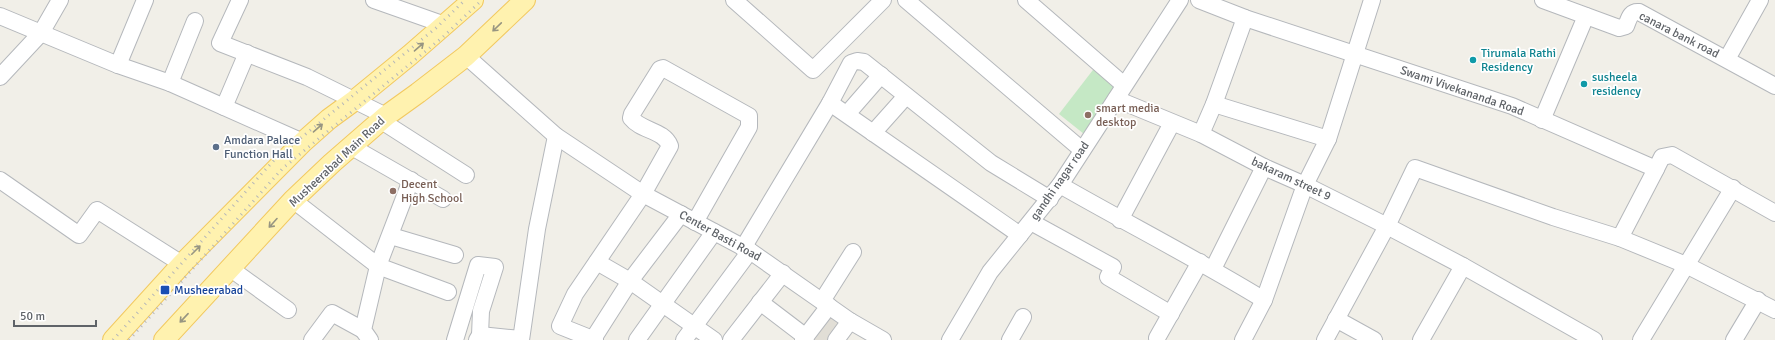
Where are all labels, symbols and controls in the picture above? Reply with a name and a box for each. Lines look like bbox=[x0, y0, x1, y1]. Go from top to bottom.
street label: canara bank road bbox=[1636, 8, 1722, 62]
one-way arrow bbox=[492, 22, 502, 32]
one-way arrow bbox=[414, 42, 424, 51]
place label: Tirumala Rathi Residency bbox=[1481, 46, 1556, 75]
marker: Tirumala Rathi Residency bbox=[1468, 55, 1478, 65]
street label: Swami Vivekananda Road bbox=[1398, 63, 1526, 119]
place label: susheela residency bbox=[1592, 70, 1641, 99]
marker: susheela residency bbox=[1579, 79, 1589, 89]
place label: smart media desktop bbox=[1096, 101, 1160, 130]
marker: smart media desktop bbox=[1083, 110, 1093, 120]
street label: Musheerabad Main Road bbox=[286, 114, 388, 210]
one-way arrow bbox=[313, 124, 323, 133]
place label: Amdara Palace Function Hall bbox=[224, 133, 300, 162]
street label: gandhi nagar road bbox=[1027, 139, 1093, 223]
marker: Amdara Palace Function Hall bbox=[211, 142, 221, 152]
street label: bakaram street 9 bbox=[1249, 154, 1333, 204]
place label: Decent High School bbox=[401, 177, 463, 206]
marker: Decent High School bbox=[388, 186, 398, 196]
street label: Center Basti Road bbox=[676, 207, 764, 265]
one-way arrow bbox=[268, 218, 278, 228]
one-way arrow bbox=[191, 245, 201, 255]
place label: Musheerabad bbox=[174, 283, 243, 298]
marker: Musheerabad bbox=[159, 284, 171, 296]
scale bar bbox=[14, 302, 96, 328]
text: 50 m bbox=[20, 309, 45, 324]
one-way arrow bbox=[179, 313, 189, 323]

